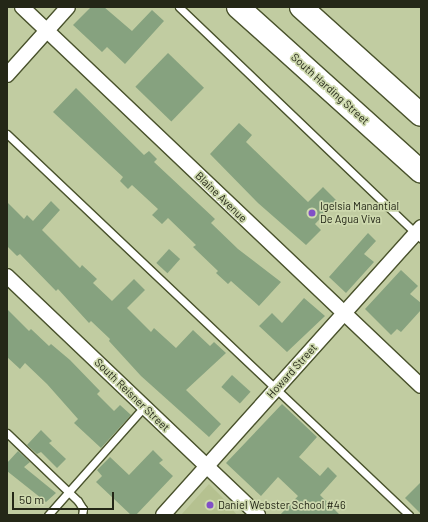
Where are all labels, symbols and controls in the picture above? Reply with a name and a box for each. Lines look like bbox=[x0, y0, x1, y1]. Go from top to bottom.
street label: South Harding Street bbox=[288, 51, 372, 127]
street label: Blaine Avenue bbox=[192, 169, 250, 225]
place label: Igelsia Manantial De Agua Viva bbox=[320, 200, 399, 226]
marker: Igelsia Manantial De Agua Viva bbox=[307, 208, 317, 218]
street label: Howard Street bbox=[264, 341, 320, 401]
street label: South Reisner Street bbox=[92, 356, 172, 434]
scale bar bbox=[14, 484, 116, 510]
text: 50 m bbox=[19, 492, 44, 506]
place label: Daniel Webster School #46 bbox=[218, 498, 346, 512]
marker: Daniel Webster School #46 bbox=[205, 500, 215, 510]

